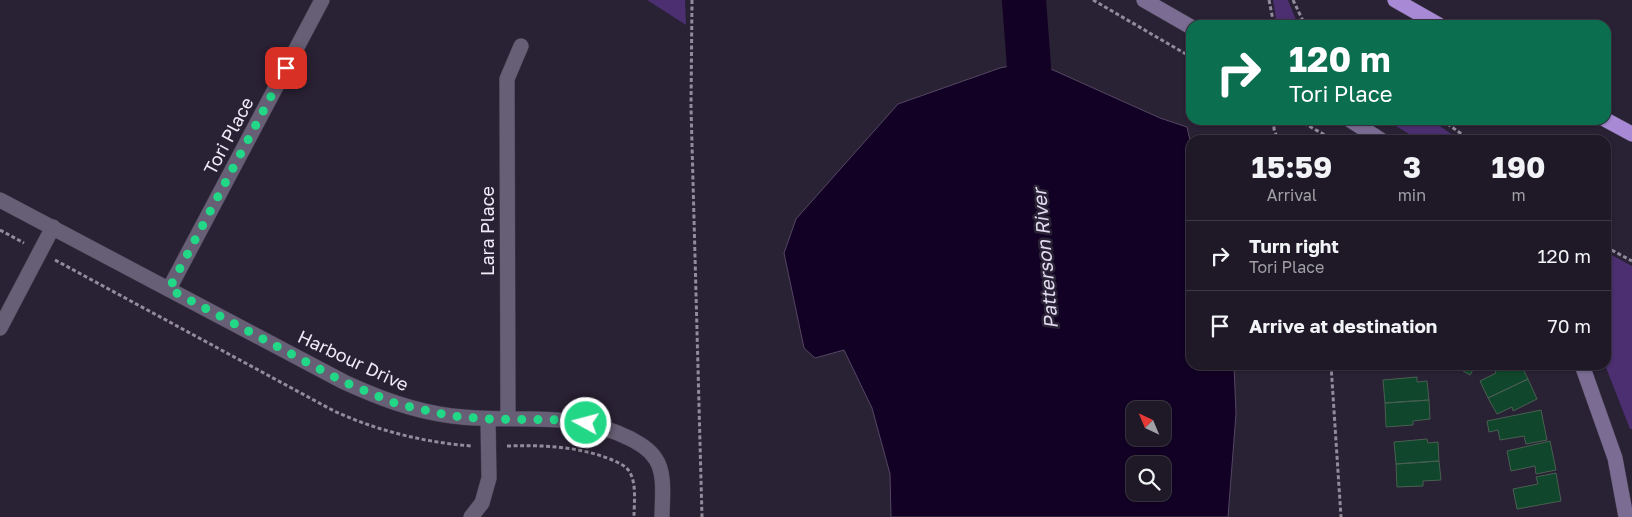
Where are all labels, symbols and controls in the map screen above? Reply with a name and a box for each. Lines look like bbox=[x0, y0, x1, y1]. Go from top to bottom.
text: 120 m bbox=[1289, 38, 1391, 80]
icon: right bbox=[1206, 40, 1271, 105]
pin bbox=[265, 47, 307, 89]
icon: arrive bbox=[272, 54, 300, 82]
text: Tori Place bbox=[1289, 80, 1392, 107]
street label: Tori Place bbox=[199, 93, 258, 178]
text: 15:59 bbox=[1252, 149, 1332, 185]
text: 3 bbox=[1403, 149, 1421, 185]
text: 190 bbox=[1492, 149, 1546, 185]
water label: Patterson River bbox=[1027, 185, 1062, 330]
text: Arrival bbox=[1267, 185, 1317, 205]
text: min bbox=[1398, 185, 1426, 205]
text: m bbox=[1511, 185, 1526, 205]
street label: Lara Place bbox=[476, 186, 498, 276]
text: Turn right bbox=[1249, 234, 1339, 257]
icon: right bbox=[1206, 242, 1234, 270]
text: 120 m bbox=[1537, 244, 1591, 267]
text: Tori Place bbox=[1249, 257, 1324, 277]
icon: arrive bbox=[1206, 312, 1234, 340]
text: Arrive at destination bbox=[1249, 314, 1437, 337]
text: 70 m bbox=[1548, 314, 1591, 337]
street label: Harbour Drive bbox=[295, 325, 412, 395]
position arrow bbox=[559, 396, 611, 448]
north arrow bbox=[1126, 401, 1171, 446]
map controls bbox=[1126, 401, 1171, 501]
button: search bbox=[1126, 456, 1171, 501]

